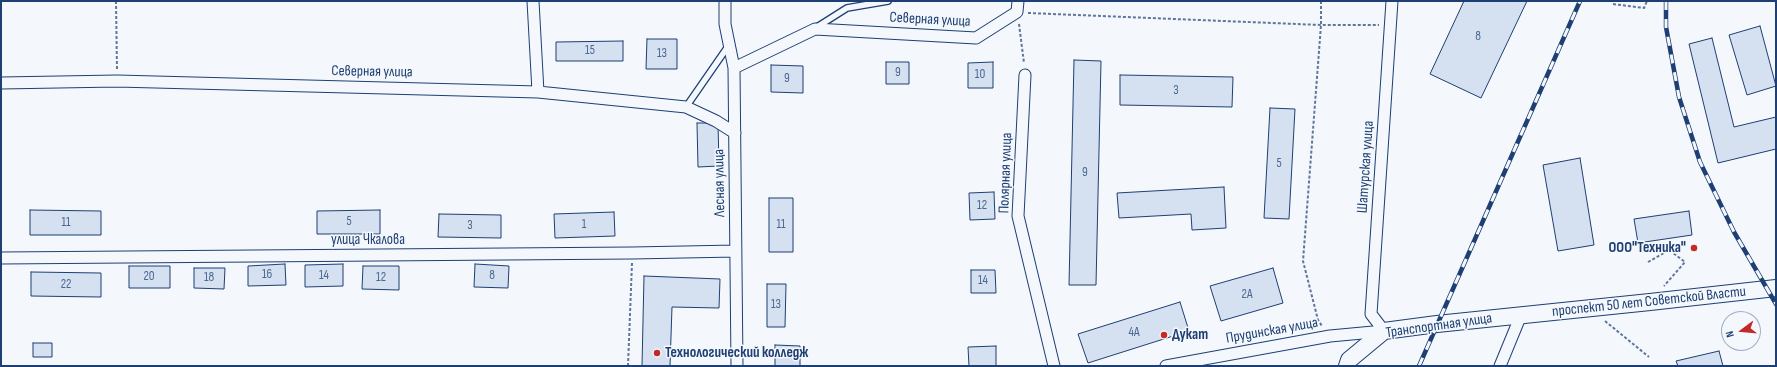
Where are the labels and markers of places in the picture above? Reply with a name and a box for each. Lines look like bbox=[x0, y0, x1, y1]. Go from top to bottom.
place label: ООО"Техника" bbox=[1609, 239, 1686, 257]
marker: ООО"Техника" bbox=[1689, 243, 1699, 253]
place label: Дукат bbox=[1172, 326, 1208, 344]
marker: Дукат bbox=[1159, 330, 1169, 340]
place label: Технологический колледж bbox=[665, 344, 808, 362]
marker: Технологический колледж bbox=[652, 348, 662, 358]

